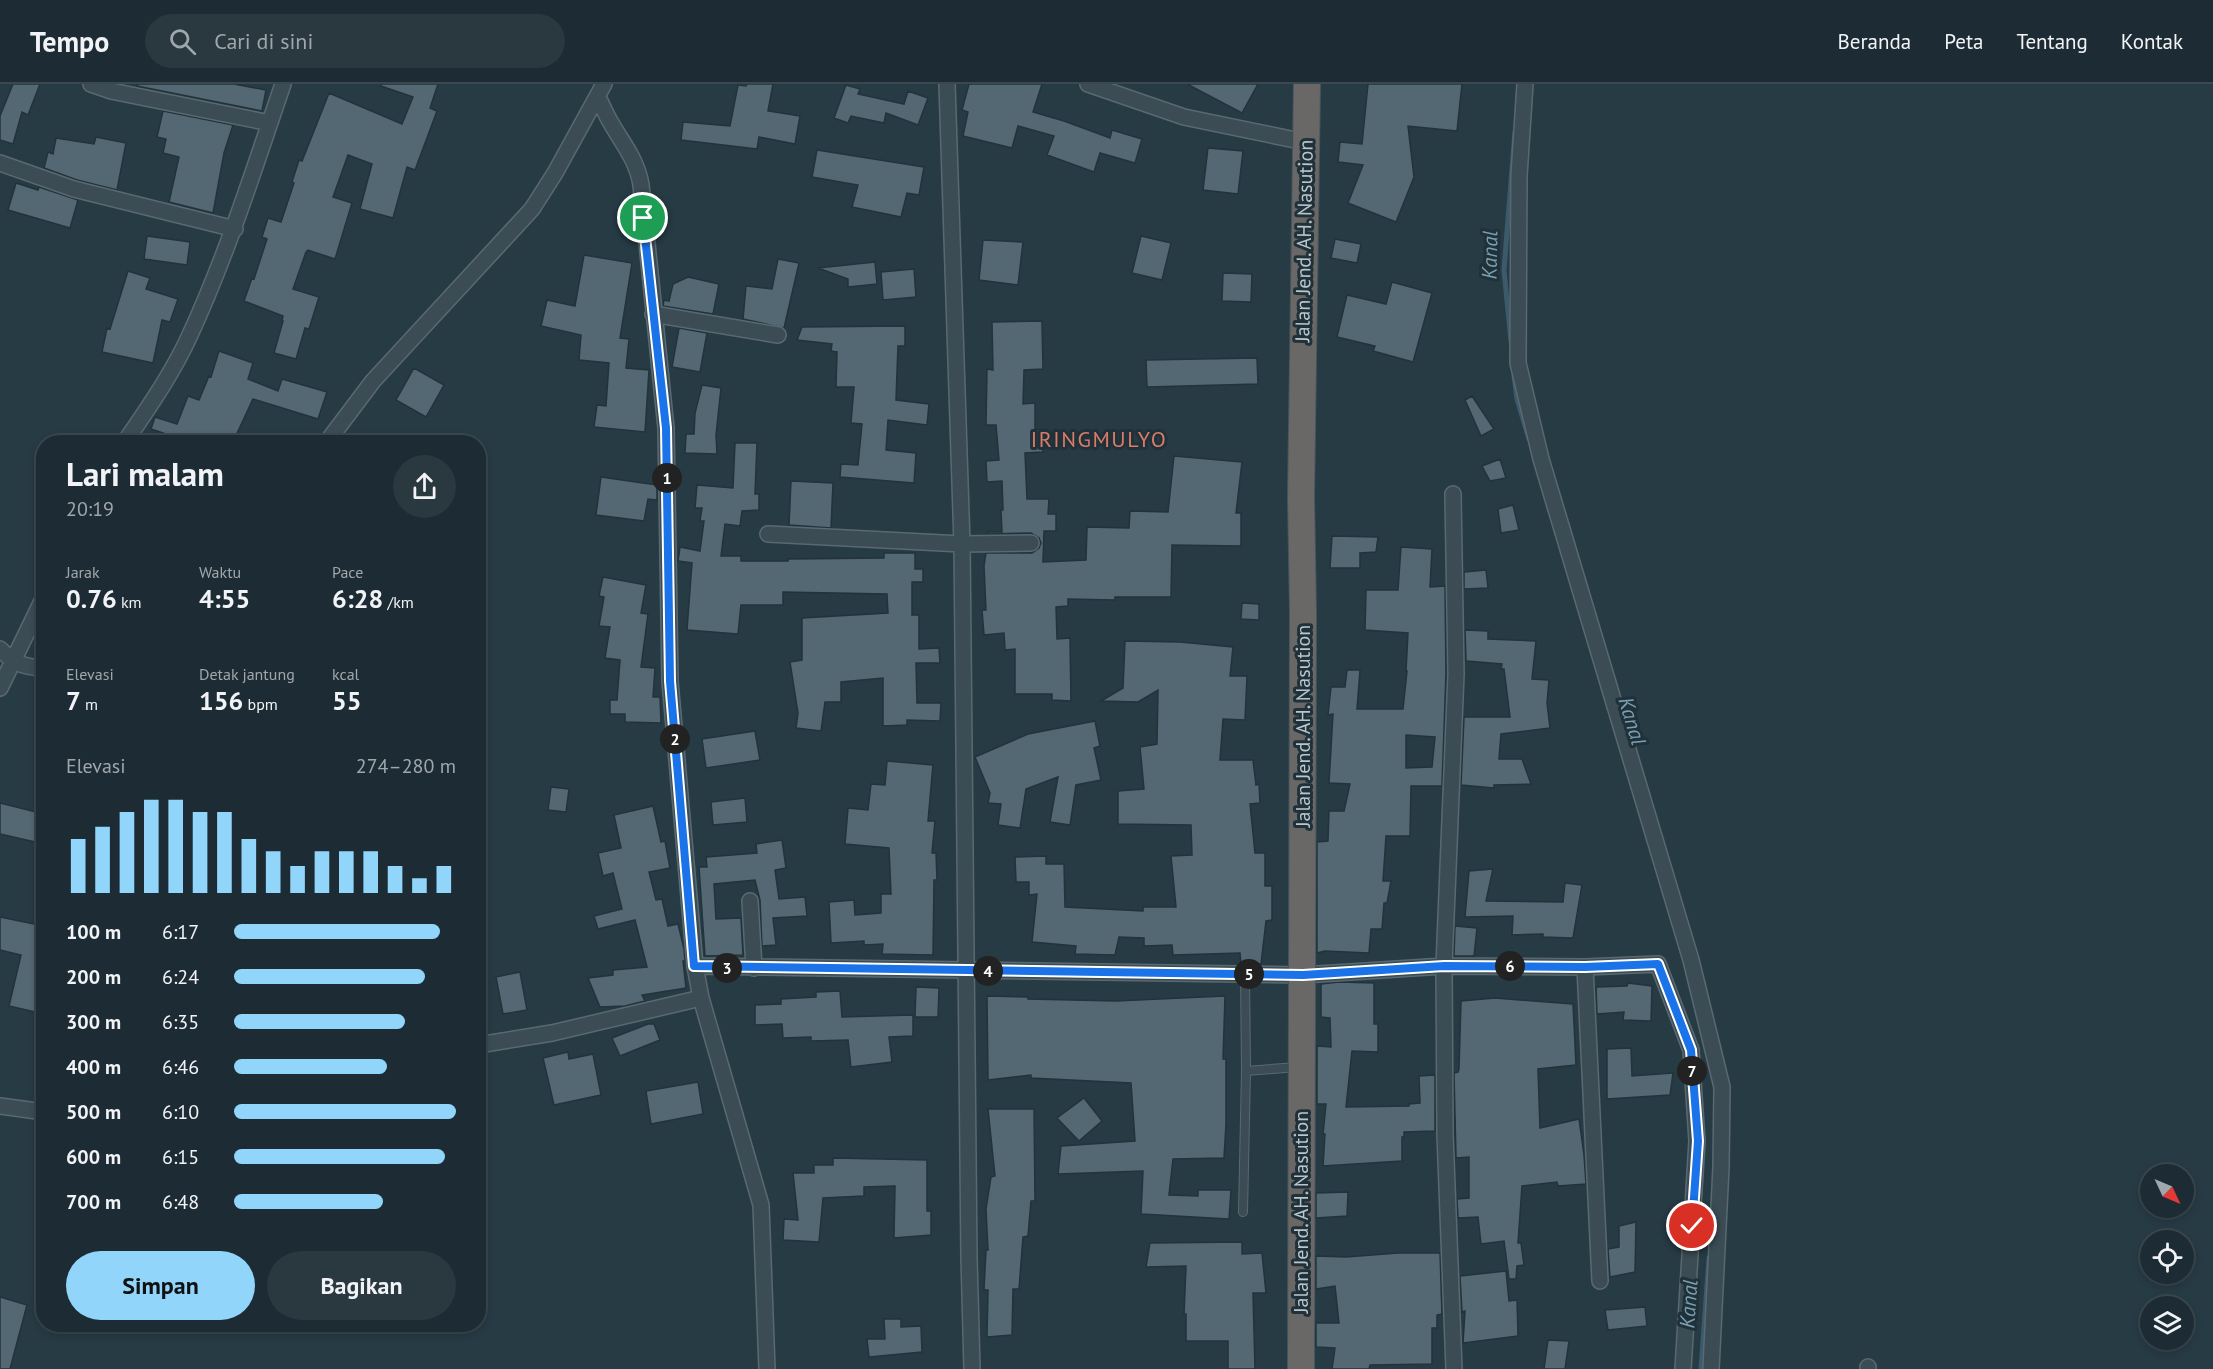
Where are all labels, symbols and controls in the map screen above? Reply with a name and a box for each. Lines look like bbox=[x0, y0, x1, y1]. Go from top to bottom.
search box bbox=[145, 14, 565, 68]
text: Tempo bbox=[30, 23, 109, 60]
icon: search bbox=[166, 25, 199, 58]
text: Cari di sini bbox=[214, 27, 313, 55]
text: Beranda bbox=[1838, 28, 1911, 55]
text: Peta bbox=[1944, 28, 1983, 55]
text: Tentang bbox=[2016, 28, 2088, 55]
text: Kontak bbox=[2121, 28, 2183, 55]
street label: Jalan Jend. AH. Nasution bbox=[1289, 140, 1319, 343]
pin bbox=[617, 192, 668, 243]
icon: arrive bbox=[626, 201, 659, 234]
water label: Kanal bbox=[1476, 230, 1503, 280]
district label: IRINGMULYO bbox=[1031, 425, 1167, 453]
text: Lari malam bbox=[66, 452, 224, 495]
button: share bbox=[393, 455, 456, 518]
pin: 1 bbox=[652, 463, 682, 493]
text: 1 bbox=[662, 468, 672, 488]
text: 20:19 bbox=[66, 496, 114, 522]
text: Jarak bbox=[66, 562, 100, 582]
text: Waktu bbox=[199, 562, 241, 582]
text: Pace bbox=[332, 562, 363, 582]
text: 0.76 bbox=[66, 582, 117, 615]
text: 4:55 bbox=[199, 582, 250, 615]
text: 6:28 bbox=[332, 582, 383, 615]
text: km bbox=[117, 592, 142, 612]
text: /km bbox=[383, 592, 414, 612]
street label: Jalan Jend. AH. Nasution bbox=[1290, 625, 1316, 828]
text: Elevasi bbox=[66, 664, 114, 684]
text: Detak jantung bbox=[199, 664, 295, 684]
text: kcal bbox=[332, 664, 359, 684]
text: 7 bbox=[66, 684, 81, 717]
text: 156 bbox=[199, 684, 243, 717]
text: 55 bbox=[332, 684, 361, 717]
text: m bbox=[81, 694, 98, 714]
text: bpm bbox=[243, 694, 278, 714]
water label: Kanal bbox=[1612, 694, 1653, 748]
pin: 2 bbox=[660, 724, 690, 754]
text: 2 bbox=[670, 729, 680, 749]
text: Elevasi bbox=[66, 753, 126, 779]
text: 274–280 m bbox=[356, 753, 456, 779]
text: 100 m bbox=[66, 919, 121, 945]
text: 6:17 bbox=[162, 919, 199, 945]
pin: 6 bbox=[1495, 951, 1525, 981]
pin: 3 bbox=[712, 953, 742, 983]
pin: 4 bbox=[973, 956, 1003, 986]
text: 6 bbox=[1505, 956, 1515, 976]
text: 3 bbox=[722, 958, 732, 978]
pin: 5 bbox=[1234, 959, 1264, 989]
text: 4 bbox=[983, 961, 993, 981]
text: 200 m bbox=[66, 964, 121, 990]
text: 6:24 bbox=[162, 964, 199, 990]
text: 5 bbox=[1244, 964, 1254, 984]
text: 300 m bbox=[66, 1009, 121, 1035]
text: 6:35 bbox=[162, 1009, 199, 1035]
text: 400 m bbox=[66, 1054, 121, 1080]
text: 6:46 bbox=[162, 1054, 199, 1080]
pin: 7 bbox=[1677, 1056, 1707, 1086]
text: 7 bbox=[1687, 1061, 1697, 1081]
text: 500 m bbox=[66, 1099, 121, 1125]
text: 6:10 bbox=[162, 1099, 199, 1125]
street label: Jalan Jend. AH. Nasution bbox=[1288, 1111, 1314, 1314]
text: 600 m bbox=[66, 1144, 121, 1170]
text: 6:15 bbox=[162, 1144, 199, 1170]
north arrow bbox=[2140, 1164, 2194, 1218]
map controls bbox=[2140, 1164, 2194, 1350]
text: 700 m bbox=[66, 1189, 121, 1215]
text: 6:48 bbox=[162, 1189, 199, 1215]
pin bbox=[1666, 1200, 1717, 1251]
icon: check bbox=[1675, 1209, 1708, 1242]
button: locate bbox=[2140, 1230, 2194, 1284]
button: Simpan bbox=[66, 1251, 255, 1320]
button: Bagikan bbox=[267, 1251, 456, 1320]
water label: Kanal bbox=[1673, 1278, 1704, 1329]
button: layers bbox=[2140, 1296, 2194, 1350]

